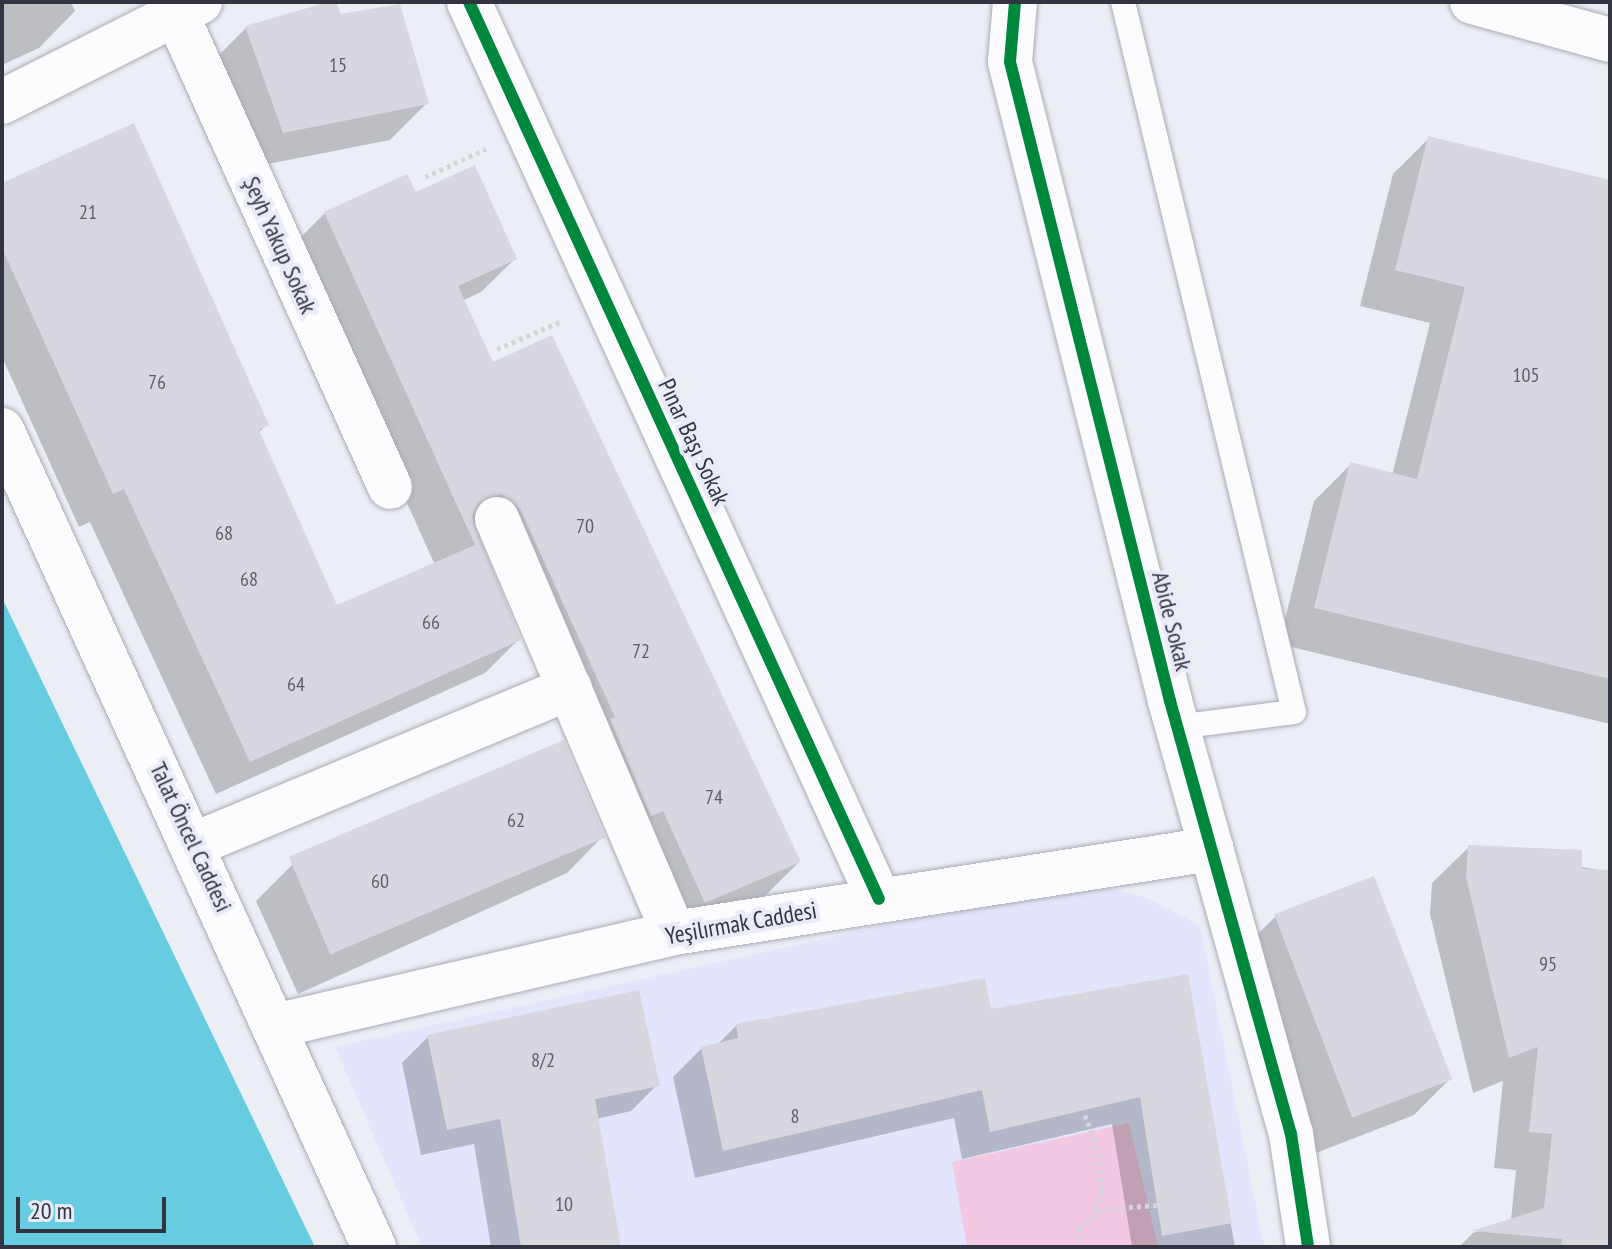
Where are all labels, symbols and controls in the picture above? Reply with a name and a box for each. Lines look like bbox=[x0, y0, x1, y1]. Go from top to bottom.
house number: 15 bbox=[329, 53, 347, 77]
street label: Şeyh Yakup Sokak bbox=[237, 172, 323, 318]
house number: 21 bbox=[79, 200, 97, 224]
house number: 105 bbox=[1513, 363, 1539, 387]
house number: 76 bbox=[148, 370, 166, 394]
street label: Pınar Başı Sokak bbox=[652, 374, 736, 510]
house number: 70 bbox=[576, 514, 594, 538]
house number: 68 bbox=[215, 521, 233, 545]
house number: 68 bbox=[240, 567, 258, 591]
street label: Abide Sokak bbox=[1146, 568, 1198, 674]
house number: 66 bbox=[422, 610, 440, 634]
house number: 72 bbox=[632, 639, 650, 663]
house number: 64 bbox=[287, 672, 305, 696]
street label: Talat Öncel Caddesi bbox=[144, 758, 238, 916]
house number: 74 bbox=[705, 785, 723, 809]
house number: 62 bbox=[507, 808, 525, 832]
house number: 60 bbox=[371, 869, 389, 893]
street label: Yeşilırmak Caddesi bbox=[663, 895, 819, 951]
house number: 95 bbox=[1539, 952, 1557, 976]
house number: 8/2 bbox=[531, 1048, 555, 1072]
house number: 8 bbox=[791, 1104, 799, 1128]
scale bar bbox=[20, 1181, 170, 1231]
house number: 10 bbox=[555, 1192, 573, 1216]
text: 20 m bbox=[30, 1195, 72, 1226]

